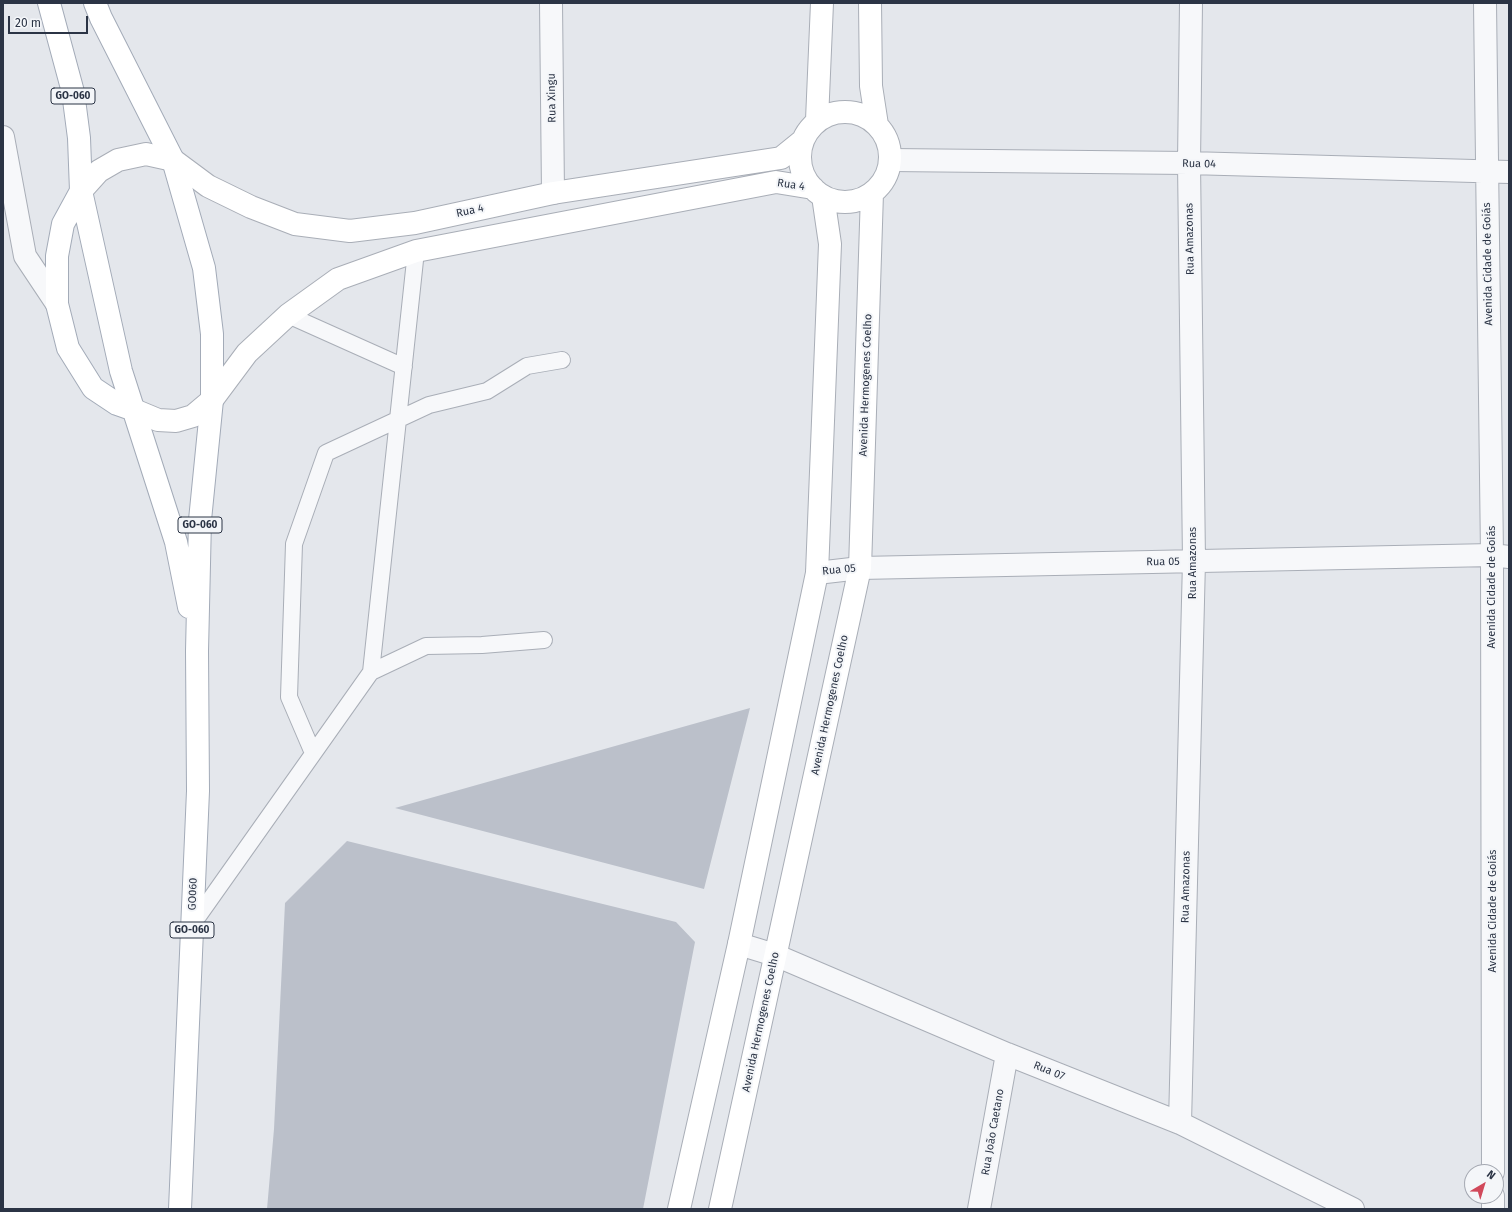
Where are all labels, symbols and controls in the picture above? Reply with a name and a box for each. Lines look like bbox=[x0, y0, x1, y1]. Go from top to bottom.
scale bar bbox=[10, 8, 90, 34]
text: 20 m bbox=[15, 16, 41, 30]
street label: Rua Xingu bbox=[545, 73, 559, 123]
road number: GO-060 bbox=[51, 88, 95, 104]
street label: Rua 04 bbox=[1182, 157, 1216, 171]
street label: Rua 4 bbox=[776, 177, 806, 193]
street label: Rua 4 bbox=[455, 202, 485, 220]
street label: Avenida Cidade de Goiás bbox=[1480, 202, 1496, 326]
street label: Rua Amazonas bbox=[1183, 203, 1197, 275]
street label: Avenida Hermogenes Coelho bbox=[857, 313, 875, 457]
road number: GO-060 bbox=[178, 517, 222, 533]
street label: Avenida Cidade de Goiás bbox=[1485, 526, 1499, 648]
street label: Rua Amazonas bbox=[1186, 527, 1200, 599]
street label: Rua 05 bbox=[1146, 555, 1180, 569]
street label: Rua 05 bbox=[822, 562, 856, 578]
street label: Avenida Hermogenes Coelho bbox=[809, 634, 851, 776]
street label: Avenida Cidade de Goiás bbox=[1486, 850, 1500, 972]
street label: Rua Amazonas bbox=[1179, 851, 1193, 923]
street label: GO060 bbox=[186, 877, 200, 911]
road number: GO-060 bbox=[170, 922, 214, 938]
street label: Avenida Hermogenes Coelho bbox=[740, 951, 782, 1093]
street label: Rua 07 bbox=[1031, 1059, 1067, 1083]
street label: Rua João Caetano bbox=[979, 1088, 1007, 1176]
north arrow bbox=[1464, 1164, 1504, 1204]
text: N bbox=[1484, 1168, 1498, 1182]

